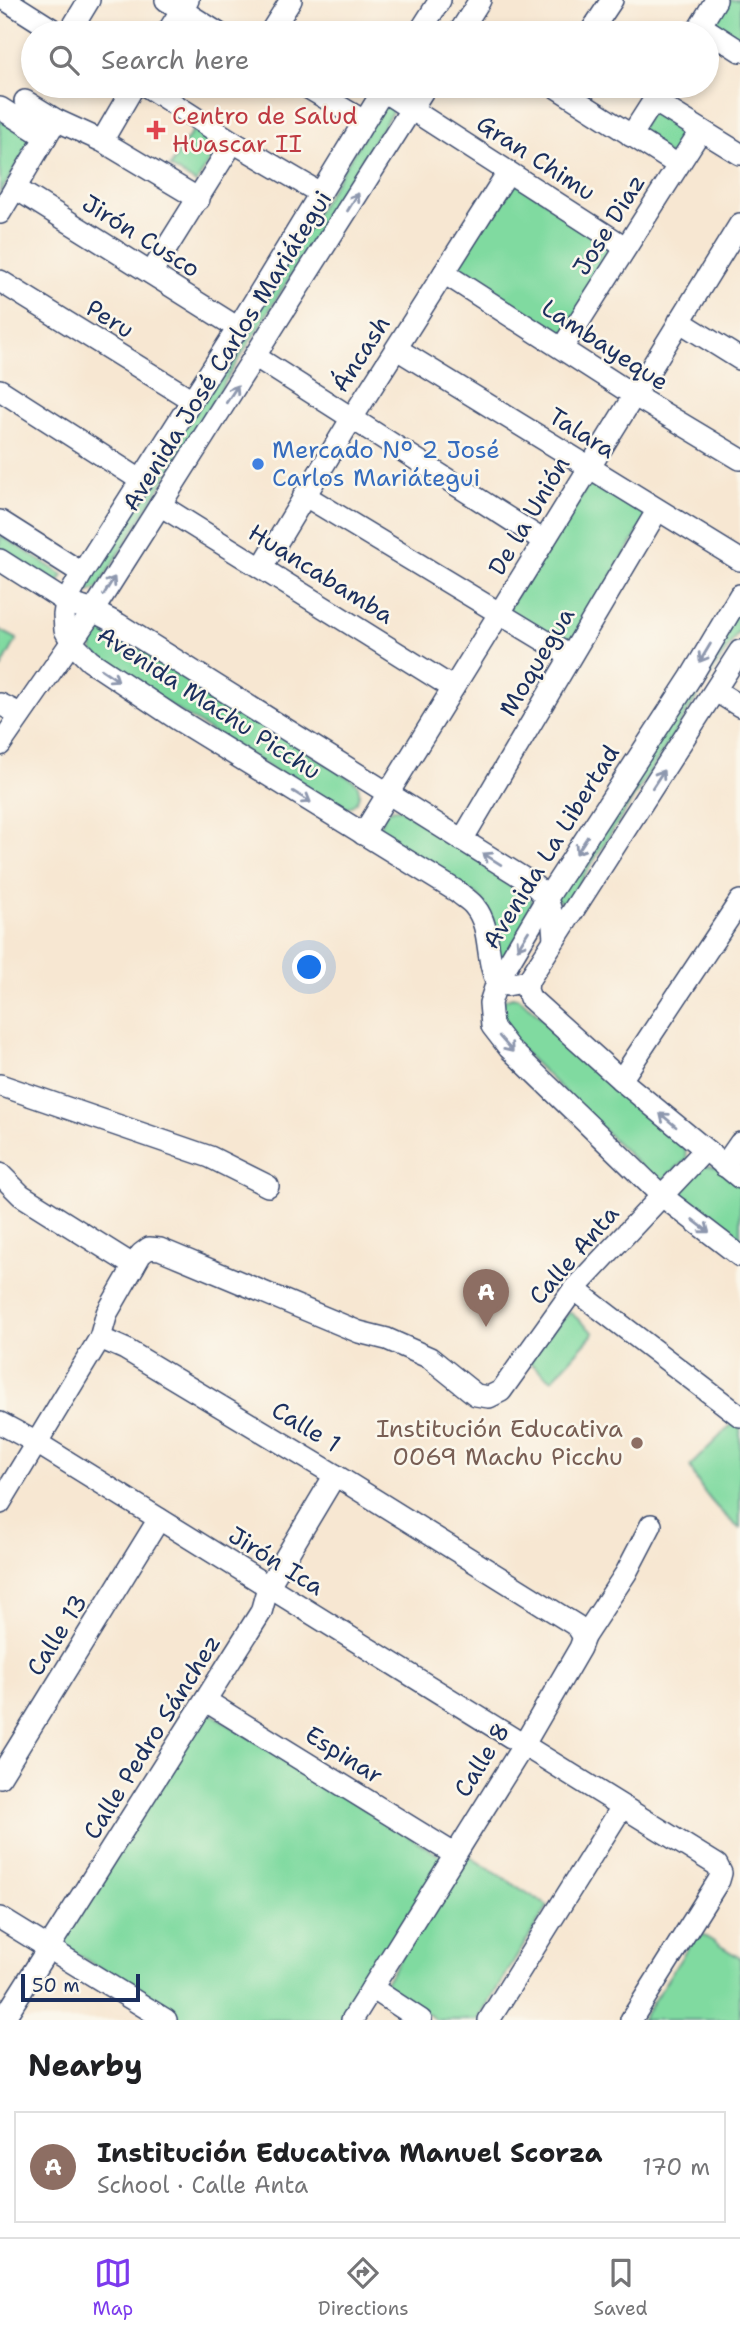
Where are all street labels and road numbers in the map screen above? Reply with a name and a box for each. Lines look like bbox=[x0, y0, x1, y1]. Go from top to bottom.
street label: Gran Chimu bbox=[470, 108, 602, 208]
street label: Jose Diaz bbox=[565, 168, 653, 282]
street label: Avenida José Carlos Mariátegui bbox=[115, 185, 339, 517]
street label: Jirón Cusco bbox=[76, 187, 206, 285]
street label: Peru bbox=[80, 292, 140, 346]
street label: Lambayeque bbox=[535, 292, 675, 398]
street label: Áncash bbox=[324, 310, 398, 398]
street label: Talara bbox=[543, 400, 622, 466]
street label: De la Unión bbox=[481, 451, 577, 581]
street label: Huancabamba bbox=[242, 517, 400, 632]
street label: Moquegua bbox=[492, 602, 582, 722]
street label: Avenida Machu Picchu bbox=[91, 619, 327, 787]
street label: Avenida La Libertad bbox=[475, 739, 627, 955]
street label: Calle Anta bbox=[522, 1199, 626, 1311]
street label: Calle 1 bbox=[266, 1394, 346, 1460]
street label: Jirón Ica bbox=[222, 1519, 330, 1603]
street label: Calle 13 bbox=[19, 1588, 95, 1682]
street label: Calle Pedro Sánchez bbox=[76, 1629, 228, 1845]
street label: Calle 8 bbox=[447, 1717, 517, 1803]
street label: Espinar bbox=[299, 1719, 389, 1791]

